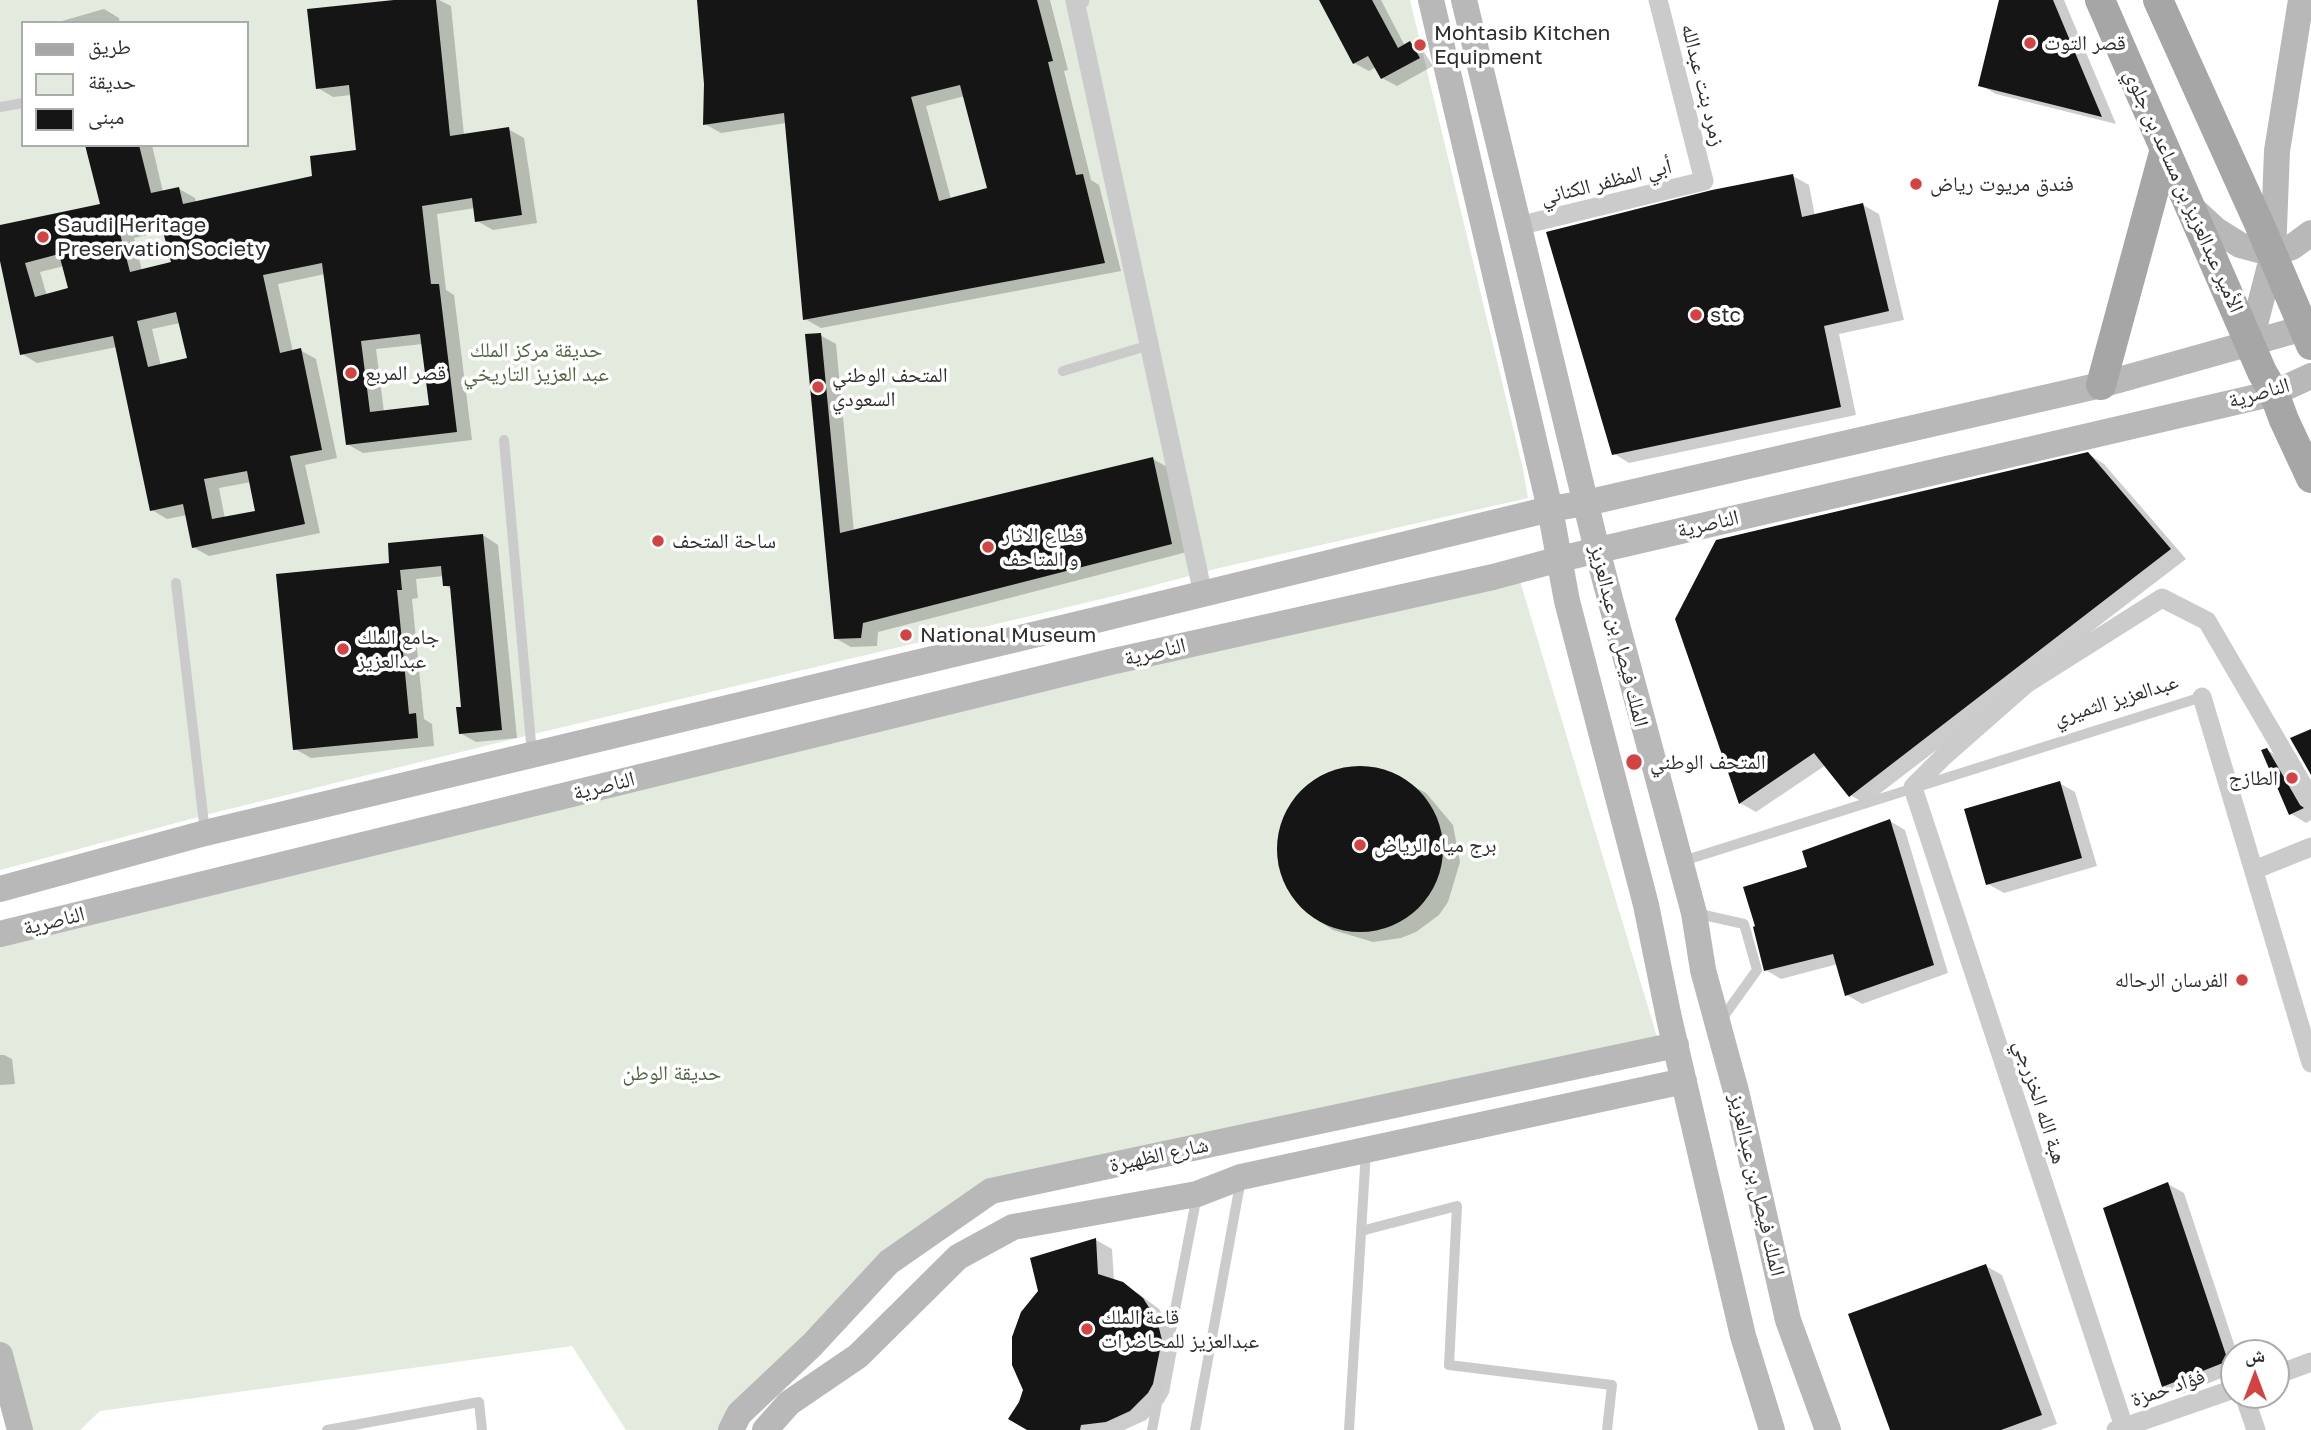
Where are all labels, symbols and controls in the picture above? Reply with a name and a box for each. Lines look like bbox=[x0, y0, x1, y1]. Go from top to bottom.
place label: Mohtasib Kitchen Equipment bbox=[1434, 20, 1611, 70]
legend bbox=[21, 21, 248, 147]
street label: زمرد بنت عبدالله bbox=[1676, 21, 1730, 149]
place label: قصر التوت bbox=[2044, 30, 2126, 56]
text: طريق bbox=[88, 33, 131, 59]
marker: قصر التوت bbox=[2022, 35, 2038, 51]
marker: Mohtasib Kitchen Equipment bbox=[1412, 37, 1428, 53]
street label: الأمير عبدالعزيز بن مساعد بن جلوي bbox=[2119, 65, 2249, 317]
text: حديقة bbox=[88, 68, 136, 94]
text: مبنى bbox=[88, 103, 124, 129]
street label: أبي المظفر الكناني bbox=[1538, 154, 1674, 210]
place label: فندق مريوت رياض bbox=[1930, 171, 2074, 197]
marker: فندق مريوت رياض bbox=[1908, 176, 1924, 192]
place label: Saudi Heritage Preservation Society bbox=[57, 212, 266, 262]
marker: Saudi Heritage Preservation Society bbox=[35, 229, 51, 245]
place label: stc bbox=[1710, 302, 1741, 328]
marker: stc bbox=[1688, 307, 1704, 323]
park label: حديقة مركز الملك عبد العزيز التاريخي bbox=[463, 337, 609, 387]
place label: قصر المربع bbox=[365, 360, 446, 386]
place label: المتحف الوطني السعودي bbox=[832, 362, 948, 412]
marker: قصر المربع bbox=[343, 365, 359, 381]
street label: الناصرية bbox=[2225, 372, 2293, 414]
marker: المتحف الوطني السعودي bbox=[810, 379, 826, 395]
street label: الناصرية bbox=[1675, 505, 1741, 543]
place label: قطاع الاثار و المتاحف bbox=[1002, 522, 1084, 572]
place label: ساحة المتحف bbox=[672, 528, 776, 554]
marker: ساحة المتحف bbox=[650, 533, 666, 549]
marker: قطاع الاثار و المتاحف bbox=[980, 539, 996, 555]
street label: الملك فيصل بن عبدالعزيز bbox=[1584, 542, 1654, 730]
place label: National Museum bbox=[920, 622, 1096, 648]
place label: جامع الملك عبدالعزيز bbox=[357, 624, 439, 674]
marker: National Museum bbox=[898, 627, 914, 643]
street label: الناصرية bbox=[1122, 633, 1188, 671]
marker: جامع الملك عبدالعزيز bbox=[335, 641, 351, 657]
street label: عبدالعزيز الثميري bbox=[2051, 669, 2181, 731]
place label: المتحف الوطني bbox=[1650, 749, 1766, 775]
marker: المتحف الوطني bbox=[1624, 752, 1644, 772]
place label: الطازج bbox=[2229, 765, 2278, 791]
street label: الناصرية bbox=[571, 766, 637, 806]
marker: الطازج bbox=[2284, 770, 2300, 786]
place label: برج مياه الرياض bbox=[1374, 832, 1497, 858]
marker: برج مياه الرياض bbox=[1352, 837, 1368, 853]
street label: الناصرية bbox=[21, 901, 87, 941]
place label: الفرسان الرحاله bbox=[2115, 967, 2228, 993]
marker: الفرسان الرحاله bbox=[2234, 972, 2250, 988]
street label: هبة الله الخزرجي bbox=[2008, 1037, 2072, 1167]
park label: حديقة الوطن bbox=[623, 1060, 721, 1086]
street label: الملك فيصل بن عبدالعزيز bbox=[1724, 1091, 1790, 1279]
street label: شارع الظهيرة bbox=[1107, 1132, 1211, 1178]
place label: قاعة الملك عبدالعزيز للمحاضرات bbox=[1101, 1304, 1259, 1354]
marker: قاعة الملك عبدالعزيز للمحاضرات bbox=[1079, 1321, 1095, 1337]
north arrow bbox=[2220, 1339, 2290, 1409]
text: ش bbox=[2245, 1343, 2265, 1366]
street label: فؤاد حمزة bbox=[2128, 1364, 2208, 1412]

